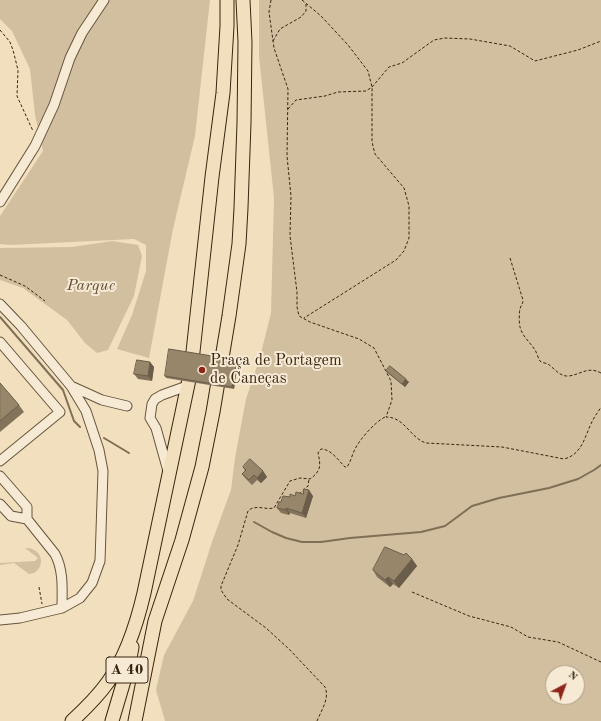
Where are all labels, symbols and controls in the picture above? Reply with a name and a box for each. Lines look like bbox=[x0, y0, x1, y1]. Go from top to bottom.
park label: Parque bbox=[67, 276, 115, 296]
place label: Praça de Portagem de Caneças bbox=[210, 351, 342, 389]
marker: Praça de Portagem de Caneças bbox=[197, 365, 207, 375]
road number: A 40 bbox=[106, 657, 148, 683]
north arrow bbox=[545, 665, 585, 705]
text: N bbox=[566, 669, 579, 683]

